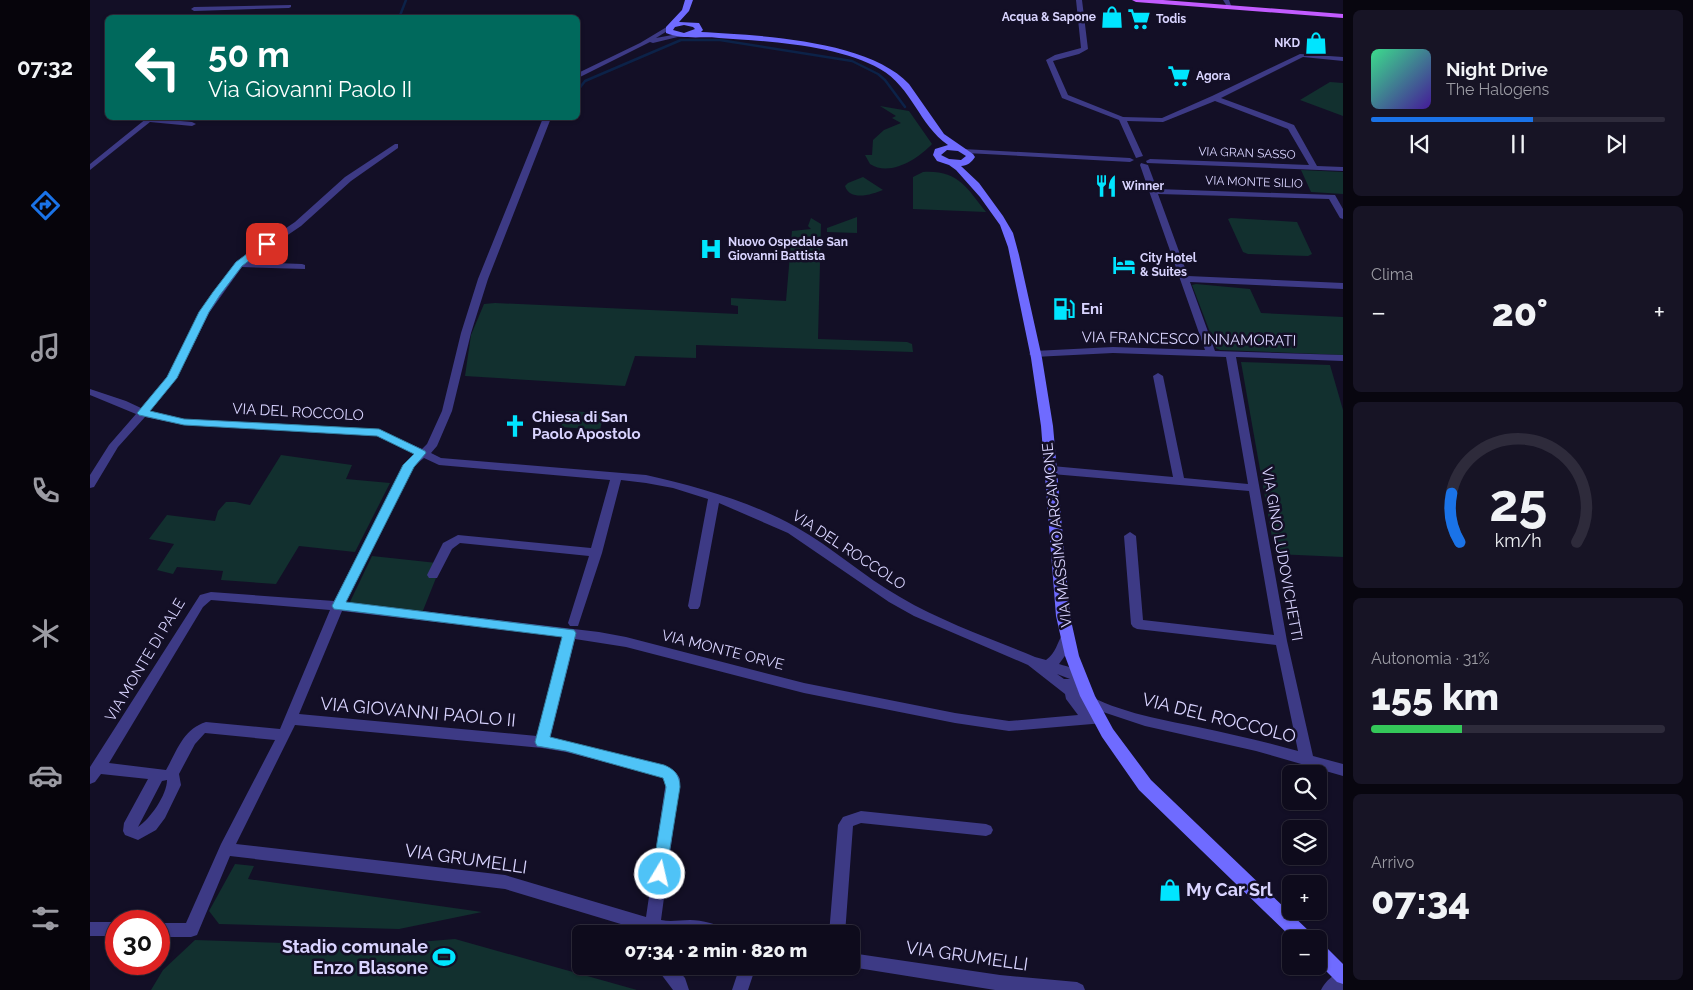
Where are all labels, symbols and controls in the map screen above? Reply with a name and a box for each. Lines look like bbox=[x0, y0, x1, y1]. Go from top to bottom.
shop icon: Acqua & Sapone bbox=[1099, 4, 1125, 30]
supermarket icon: Todis bbox=[1126, 6, 1152, 32]
place label: Acqua & Sapone bbox=[1002, 10, 1096, 24]
place label: Todis bbox=[1156, 12, 1186, 26]
shop icon: NKD bbox=[1303, 30, 1329, 56]
text: 50 m bbox=[208, 34, 290, 75]
icon: left bbox=[125, 35, 190, 100]
place label: NKD bbox=[1274, 36, 1300, 50]
text: 07:32 bbox=[17, 54, 73, 80]
text: Night Drive bbox=[1446, 58, 1548, 80]
supermarket icon: Agora bbox=[1166, 63, 1192, 89]
place label: Agora bbox=[1196, 69, 1230, 83]
text: Via Giovanni Paolo II bbox=[208, 76, 412, 102]
text: The Halogens bbox=[1446, 80, 1549, 99]
icon: previous bbox=[1406, 130, 1434, 158]
icon: pause bbox=[1504, 130, 1532, 158]
icon: next bbox=[1602, 130, 1630, 158]
street label: VIA GRAN SASSO bbox=[1198, 144, 1296, 162]
restaurant icon: Winner bbox=[1093, 173, 1119, 199]
street label: VIA MONTE SILIO bbox=[1205, 173, 1303, 191]
place label: Winner bbox=[1122, 179, 1164, 193]
icon: directions bbox=[28, 188, 63, 223]
pin bbox=[246, 223, 288, 265]
icon: arrive bbox=[253, 230, 281, 258]
place label: Nuovo Ospedale San Giovanni Battista bbox=[728, 235, 848, 263]
hospital icon: Nuovo Ospedale San Giovanni Battista bbox=[698, 236, 724, 262]
place label: City Hotel & Suites bbox=[1140, 251, 1197, 279]
hotel icon: City Hotel & Suites bbox=[1111, 252, 1137, 278]
text: Clima bbox=[1371, 265, 1413, 284]
text: 20° bbox=[1492, 290, 1548, 335]
fuel station icon: Eni bbox=[1051, 296, 1077, 322]
text: − bbox=[1371, 296, 1386, 329]
text: + bbox=[1653, 296, 1665, 329]
place label: Eni bbox=[1081, 300, 1103, 318]
street label: VIA FRANCESCO INNAMORATI bbox=[1082, 328, 1296, 350]
icon: music bbox=[28, 330, 63, 365]
street label: VIA DEL ROCCOLO bbox=[232, 400, 364, 424]
place label: Chiesa di San Paolo Apostolo bbox=[532, 408, 641, 443]
church icon: Chiesa di San Paolo Apostolo bbox=[502, 413, 528, 439]
street label: VIA MASSIMO ARCAMONE bbox=[1038, 442, 1076, 628]
street label: VIA GINO LUDOVICHETTI bbox=[1258, 466, 1306, 642]
text: 25 bbox=[1489, 472, 1547, 533]
icon: phone bbox=[28, 473, 63, 508]
street label: VIA DEL ROCCOLO bbox=[789, 507, 909, 593]
text: km/h bbox=[1494, 530, 1542, 551]
street label: VIA MONTE DI PALE bbox=[101, 595, 189, 725]
icon: climate bbox=[28, 616, 63, 651]
street label: VIA MONTE ORVE bbox=[660, 626, 786, 674]
text: Autonomia · 31% bbox=[1371, 649, 1490, 668]
text: 155 km bbox=[1371, 674, 1499, 719]
street label: VIA DEL ROCCOLO bbox=[1140, 688, 1298, 747]
street label: VIA GIOVANNI PAOLO II bbox=[320, 693, 517, 731]
icon: car bbox=[28, 758, 63, 793]
map controls bbox=[1282, 765, 1327, 975]
button: search bbox=[1282, 765, 1327, 810]
button: layers bbox=[1282, 820, 1327, 865]
street label: VIA GRUMELLI bbox=[404, 840, 529, 877]
position arrow bbox=[633, 847, 685, 899]
text: Arrivo bbox=[1371, 853, 1414, 872]
button: + bbox=[1282, 875, 1327, 920]
shop icon: My Car Srl bbox=[1157, 877, 1183, 903]
text: 07:34 bbox=[1371, 878, 1470, 923]
place label: My Car Srl bbox=[1186, 879, 1273, 900]
icon: filters bbox=[28, 901, 63, 936]
speed limit sign: 30 bbox=[105, 910, 170, 975]
button: − bbox=[1282, 930, 1327, 975]
place label: Stadio comunale Enzo Blasone bbox=[282, 936, 428, 978]
street label: VIA GRUMELLI bbox=[905, 937, 1030, 974]
text: 07:34 · 2 min · 820 m bbox=[625, 939, 807, 961]
sports icon: Stadio comunale Enzo Blasone bbox=[431, 944, 457, 970]

